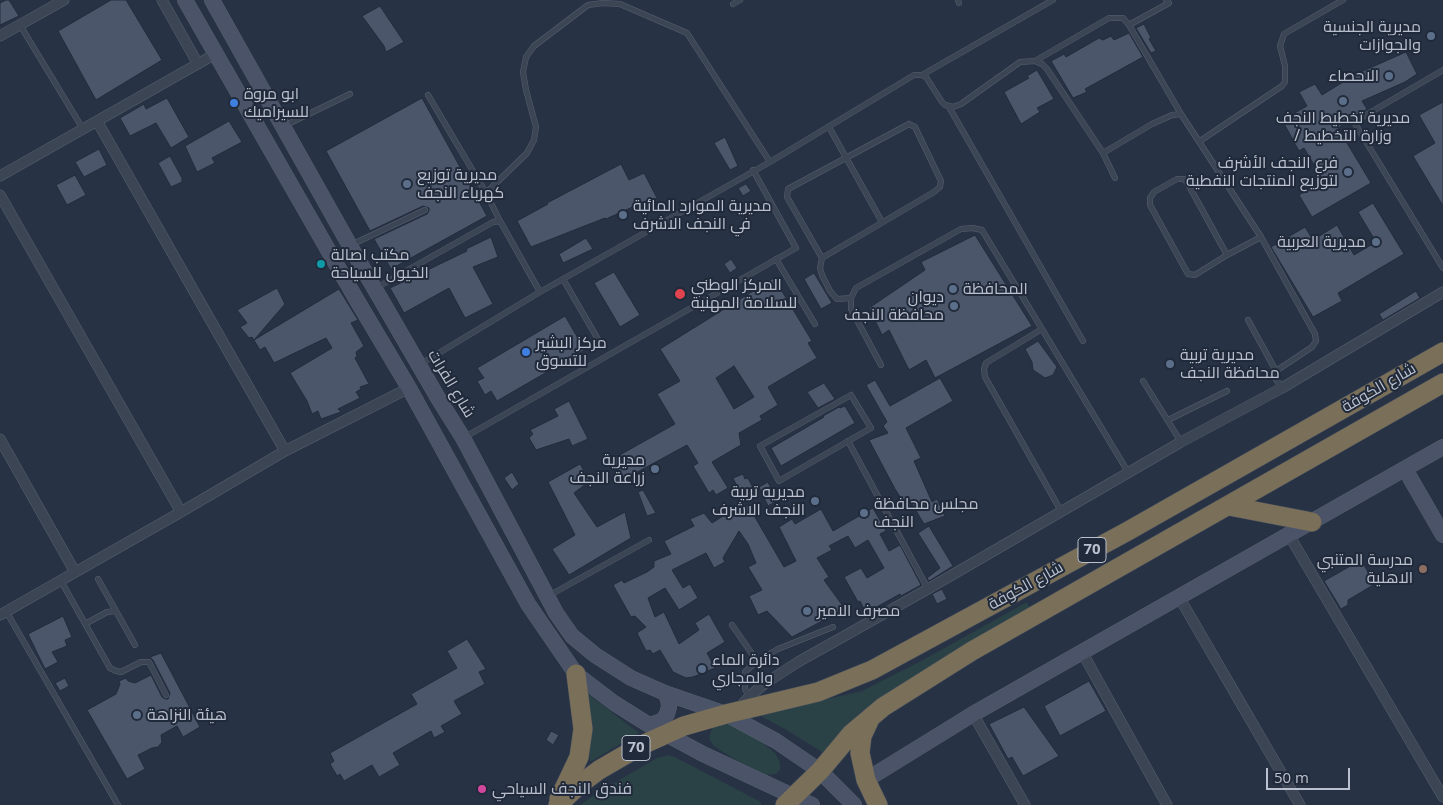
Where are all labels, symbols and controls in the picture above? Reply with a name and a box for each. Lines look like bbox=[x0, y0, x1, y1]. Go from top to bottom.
place label: مديرية الجنسية والجوازات bbox=[1323, 17, 1421, 55]
marker: مديرية الجنسية والجوازات bbox=[1425, 30, 1437, 42]
place label: الاحصاء bbox=[1328, 66, 1379, 86]
marker: الاحصاء bbox=[1383, 70, 1395, 82]
place label: ابو مروة للسيراميك bbox=[244, 84, 309, 122]
marker: مديرية تخطيط النجف / وزارة التخطيط bbox=[1337, 95, 1349, 107]
marker: ابو مروة للسيراميك bbox=[228, 97, 240, 109]
place label: مديرية تخطيط النجف / وزارة التخطيط bbox=[1276, 108, 1410, 146]
place label: فرع النجف الأشرف لتوزيع المنتجات النفطية bbox=[1186, 153, 1338, 191]
place label: مديرية توزيع كهرباء النجف bbox=[417, 165, 504, 203]
marker: فرع النجف الأشرف لتوزيع المنتجات النفطية bbox=[1342, 166, 1354, 178]
marker: مديرية توزيع كهرباء النجف bbox=[401, 178, 413, 190]
place label: مديرية الموارد المائية في النجف الاشرف bbox=[633, 196, 771, 234]
marker: مديرية الموارد المائية في النجف الاشرف bbox=[617, 209, 629, 221]
place label: مديرية العربية bbox=[1277, 232, 1366, 252]
marker: مديرية العربية bbox=[1370, 236, 1382, 248]
place label: مكتب اصالة الخيول للسياحة bbox=[331, 245, 429, 283]
marker: مكتب اصالة الخيول للسياحة bbox=[315, 258, 327, 270]
place label: المركز الوطني للسلامة المهنية bbox=[691, 275, 797, 313]
place label: المحافظة bbox=[963, 279, 1028, 299]
marker: المحافظة bbox=[947, 283, 959, 295]
marker: المركز الوطني للسلامة المهنية bbox=[673, 287, 687, 301]
place label: ديوان محافظة النجف bbox=[844, 287, 944, 325]
marker: ديوان محافظة النجف bbox=[948, 300, 960, 312]
place label: مركز البشير للتسوق bbox=[536, 333, 607, 371]
place label: مديرية تربية محافظة النجف bbox=[1180, 345, 1280, 383]
marker: مركز البشير للتسوق bbox=[520, 346, 532, 358]
street label: شارع الفرات bbox=[423, 347, 479, 421]
marker: مديرية تربية محافظة النجف bbox=[1164, 358, 1176, 370]
street label: شارع الكوفة bbox=[1338, 359, 1420, 417]
place label: مديرية زراعة النجف bbox=[569, 450, 645, 488]
marker: مديرية زراعة النجف bbox=[649, 463, 661, 475]
place label: مديريه تربية النجف الاشرف bbox=[712, 482, 805, 520]
place label: مجلس محافظة النجف bbox=[874, 494, 979, 532]
marker: مديريه تربية النجف الاشرف bbox=[809, 495, 821, 507]
marker: مجلس محافظة النجف bbox=[858, 507, 870, 519]
road number: 70 bbox=[1078, 538, 1106, 562]
place label: مدرسة المتنبي الاهلية bbox=[1317, 550, 1413, 588]
street label: شارع الكوفة bbox=[985, 558, 1067, 614]
marker: مدرسة المتنبي الاهلية bbox=[1417, 563, 1429, 575]
place label: مصرف الامير bbox=[817, 601, 900, 621]
marker: مصرف الامير bbox=[801, 605, 813, 617]
place label: دائرة الماء والمجاري bbox=[712, 650, 780, 688]
marker: دائرة الماء والمجاري bbox=[696, 663, 708, 675]
place label: هيئة النزاهة bbox=[147, 705, 227, 725]
marker: هيئة النزاهة bbox=[131, 709, 143, 721]
road number: 70 bbox=[622, 736, 650, 760]
scale bar bbox=[1268, 758, 1352, 790]
text: 50 m bbox=[1274, 767, 1309, 787]
place label: فندق النجف السياحي bbox=[492, 779, 632, 799]
marker: فندق النجف السياحي bbox=[476, 783, 488, 795]

